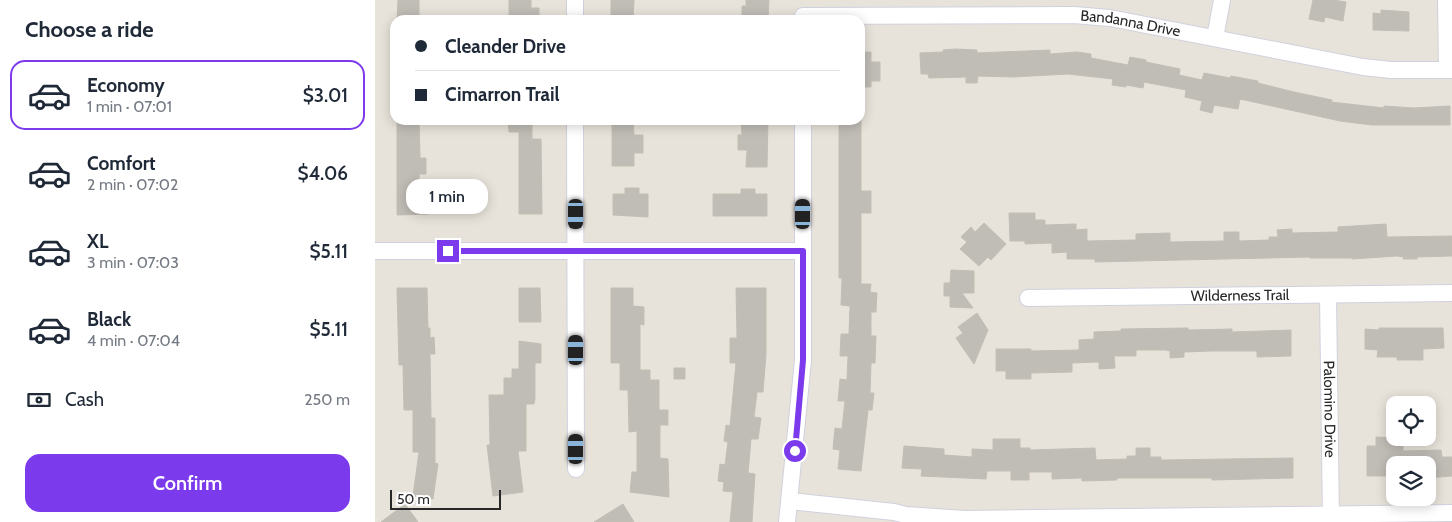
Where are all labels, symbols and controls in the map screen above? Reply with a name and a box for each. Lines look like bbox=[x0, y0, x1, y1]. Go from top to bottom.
street label: Bandanna Drive bbox=[1080, 7, 1182, 40]
text: Choose a ride bbox=[25, 16, 154, 43]
text: Cleander Drive bbox=[445, 35, 566, 58]
icon: car bbox=[27, 73, 72, 118]
text: Economy bbox=[87, 74, 165, 97]
text: Cimarron Trail bbox=[445, 83, 560, 106]
text: $3.01 bbox=[303, 84, 348, 107]
text: 1 min · 07:01 bbox=[87, 97, 172, 116]
icon: car bbox=[27, 151, 72, 196]
text: Comfort bbox=[87, 152, 156, 175]
text: $4.06 bbox=[298, 162, 348, 185]
text: 2 min · 07:02 bbox=[87, 175, 178, 194]
callout: 1 min bbox=[407, 178, 489, 214]
text: 1 min bbox=[429, 187, 465, 206]
car bbox=[568, 199, 583, 229]
car bbox=[795, 199, 810, 229]
icon: car bbox=[27, 229, 72, 274]
text: XL bbox=[87, 230, 108, 253]
text: $5.11 bbox=[309, 240, 348, 263]
route end bbox=[437, 240, 459, 262]
text: 3 min · 07:03 bbox=[87, 253, 179, 272]
street label: Wilderness Trail bbox=[1191, 286, 1290, 305]
icon: car bbox=[27, 307, 72, 352]
text: Black bbox=[87, 308, 131, 331]
text: $5.11 bbox=[309, 318, 348, 341]
text: 4 min · 07:04 bbox=[87, 331, 180, 350]
car bbox=[568, 335, 583, 365]
street label: Palomino Drive bbox=[1320, 360, 1339, 458]
icon: cash bbox=[25, 386, 53, 414]
text: Cash bbox=[65, 388, 104, 411]
text: 250 m bbox=[304, 390, 350, 409]
map controls bbox=[1386, 396, 1436, 506]
button: locate bbox=[1386, 396, 1436, 446]
car bbox=[568, 434, 583, 464]
route start bbox=[784, 440, 806, 462]
button: Confirm bbox=[25, 454, 350, 512]
button: layers bbox=[1386, 456, 1436, 506]
scale bar bbox=[390, 487, 501, 510]
text: 50 m bbox=[397, 490, 430, 508]

